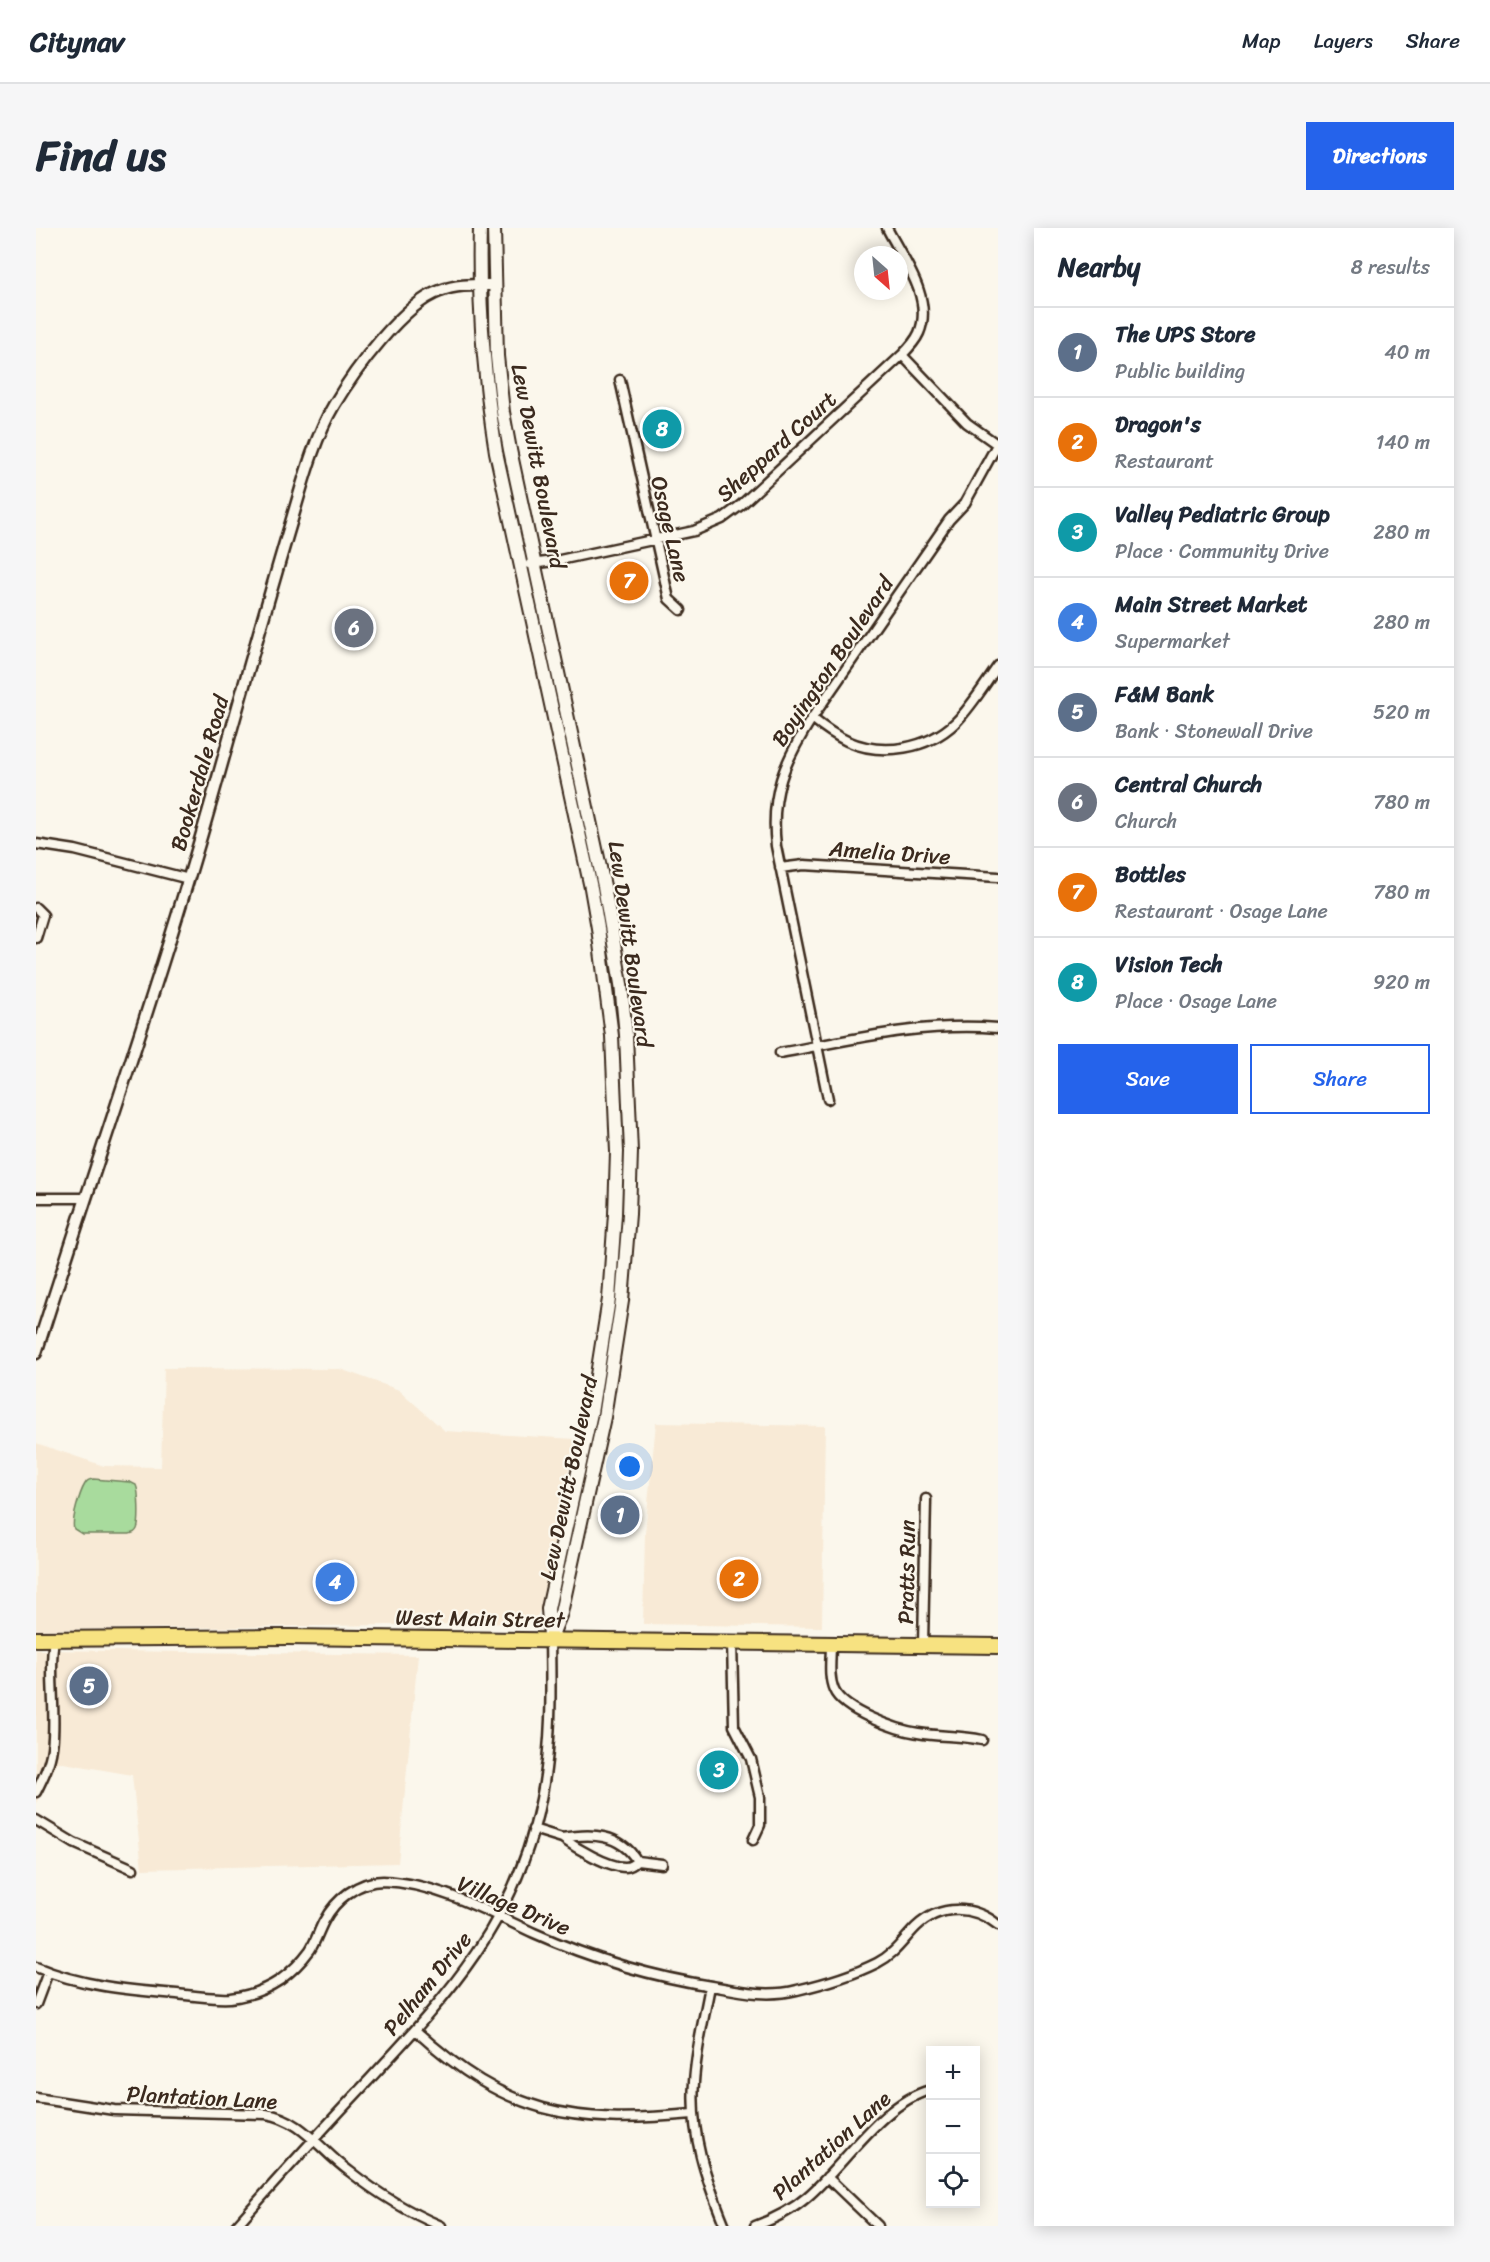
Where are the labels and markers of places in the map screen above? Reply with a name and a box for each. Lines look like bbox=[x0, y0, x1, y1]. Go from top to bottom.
pin: 8 bbox=[642, 406, 682, 452]
pin: 7 bbox=[610, 558, 648, 604]
pin: 6 bbox=[334, 606, 374, 650]
pin: 1 bbox=[600, 1492, 640, 1538]
pin: 2 bbox=[720, 1556, 758, 1602]
pin: 4 bbox=[316, 1560, 354, 1604]
pin: 5 bbox=[70, 1664, 108, 1708]
pin: 3 bbox=[700, 1748, 738, 1792]

